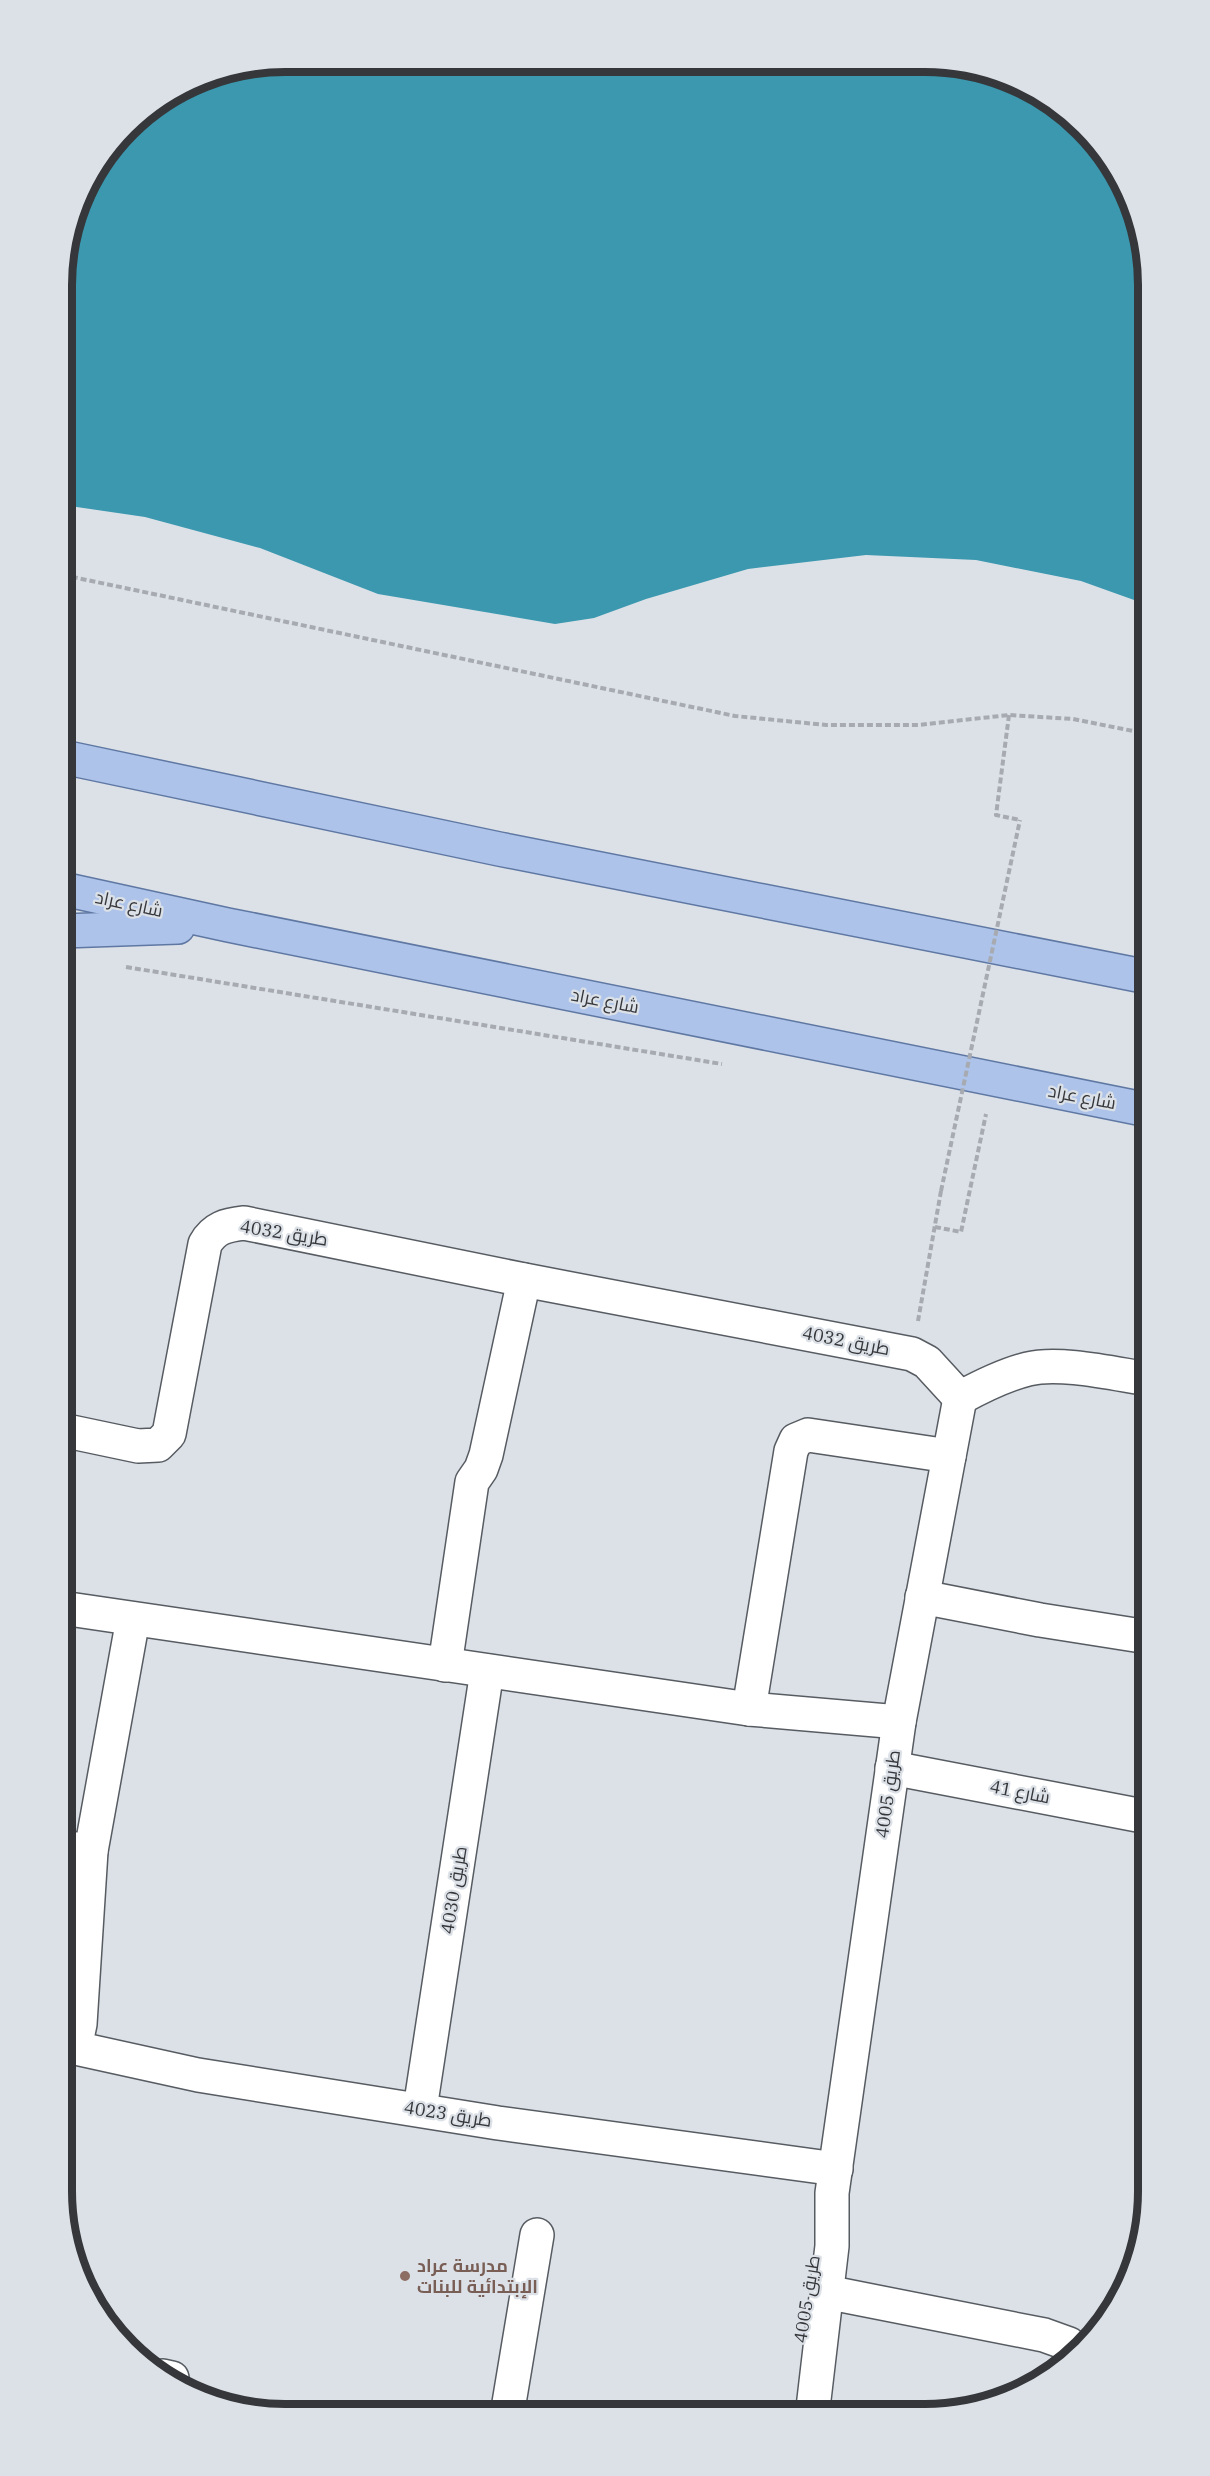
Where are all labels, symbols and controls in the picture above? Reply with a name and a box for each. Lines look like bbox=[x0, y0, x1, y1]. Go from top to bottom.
street label: شارع عراد bbox=[93, 885, 165, 923]
street label: شارع عراد bbox=[569, 983, 641, 1019]
street label: شارع عراد bbox=[1046, 1079, 1118, 1115]
street label: طريق 4032 bbox=[238, 1214, 330, 1252]
street label: طريق 4032 bbox=[800, 1321, 892, 1361]
street label: طريق 4005 bbox=[870, 1749, 906, 1839]
street label: شارع 41 bbox=[988, 1774, 1052, 1810]
street label: طريق 4030 bbox=[435, 1844, 473, 1936]
street label: طريق 4023 bbox=[402, 2095, 494, 2133]
street label: طريق 4005 bbox=[788, 2253, 826, 2345]
place label: مدرسة عراد الإبتدائية للبنات bbox=[417, 2254, 538, 2299]
marker: مدرسة عراد الإبتدائية للبنات bbox=[398, 2269, 412, 2283]

